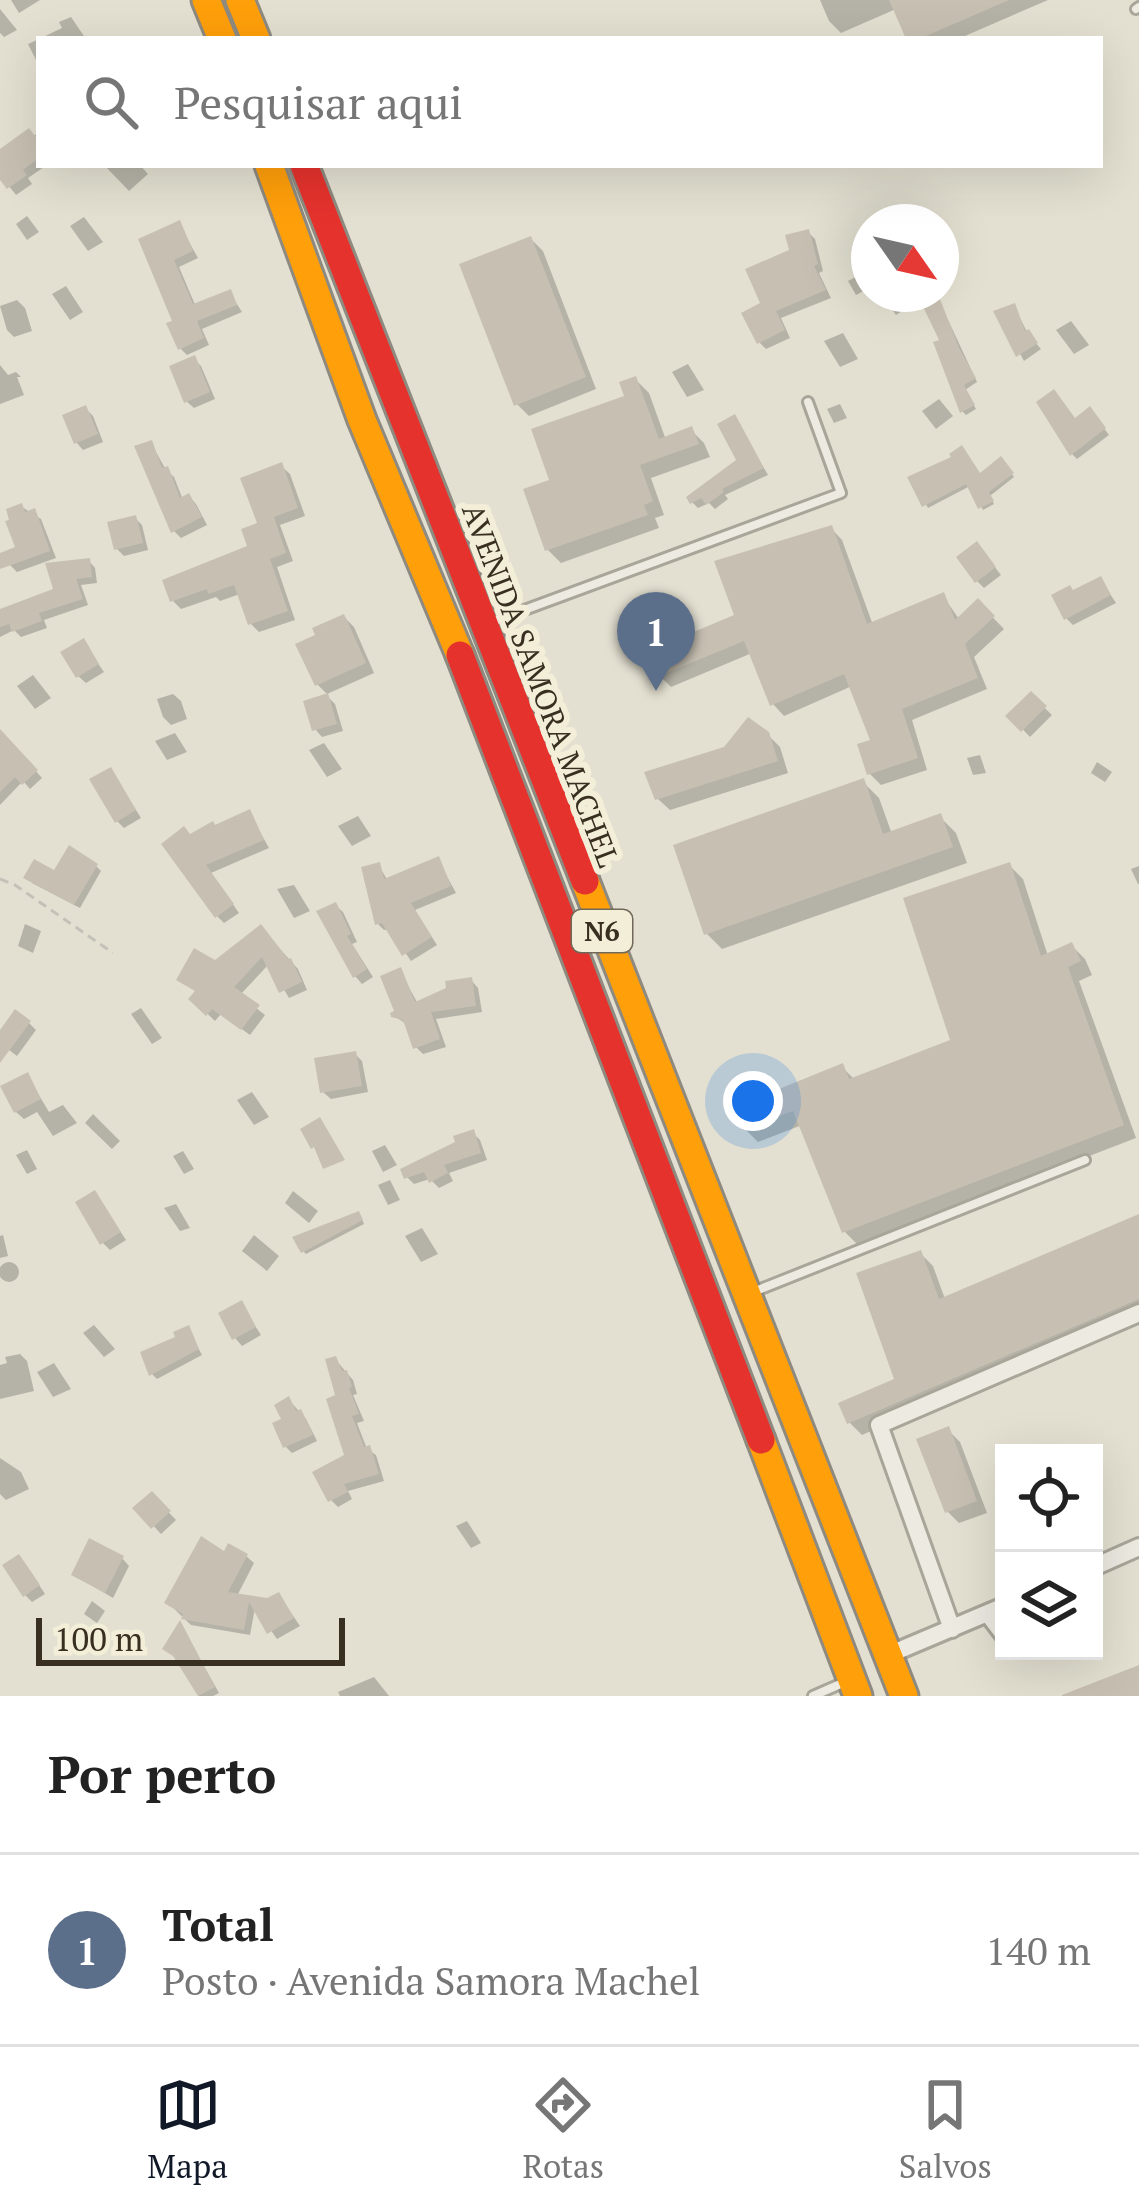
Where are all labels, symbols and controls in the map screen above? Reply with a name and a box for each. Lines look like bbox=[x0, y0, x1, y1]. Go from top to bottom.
search box bbox=[36, 36, 1103, 168]
icon: search bbox=[78, 69, 144, 135]
text: Pesquisar aqui bbox=[174, 72, 463, 132]
north arrow bbox=[851, 204, 959, 312]
street label: AVENIDA SAMORA MACHEL bbox=[453, 498, 629, 872]
pin: 1 bbox=[617, 592, 695, 691]
road number: N6 bbox=[572, 910, 632, 952]
your location bbox=[723, 1071, 783, 1131]
map controls bbox=[995, 1444, 1103, 1660]
button: locate bbox=[995, 1444, 1103, 1552]
button: layers bbox=[995, 1552, 1103, 1660]
scale bar bbox=[36, 1612, 345, 1665]
text: 100 m bbox=[54, 1617, 143, 1660]
text: Por perto bbox=[48, 1740, 276, 1808]
text: Total bbox=[162, 1894, 274, 1954]
text: 1 bbox=[76, 1924, 98, 1976]
text: 140 m bbox=[986, 1924, 1091, 1976]
text: Posto · Avenida Samora Machel bbox=[162, 1954, 700, 2006]
tab: Mapa bbox=[147, 2072, 228, 2187]
tab: Rotas bbox=[523, 2072, 604, 2187]
tab: Salvos bbox=[899, 2072, 992, 2187]

